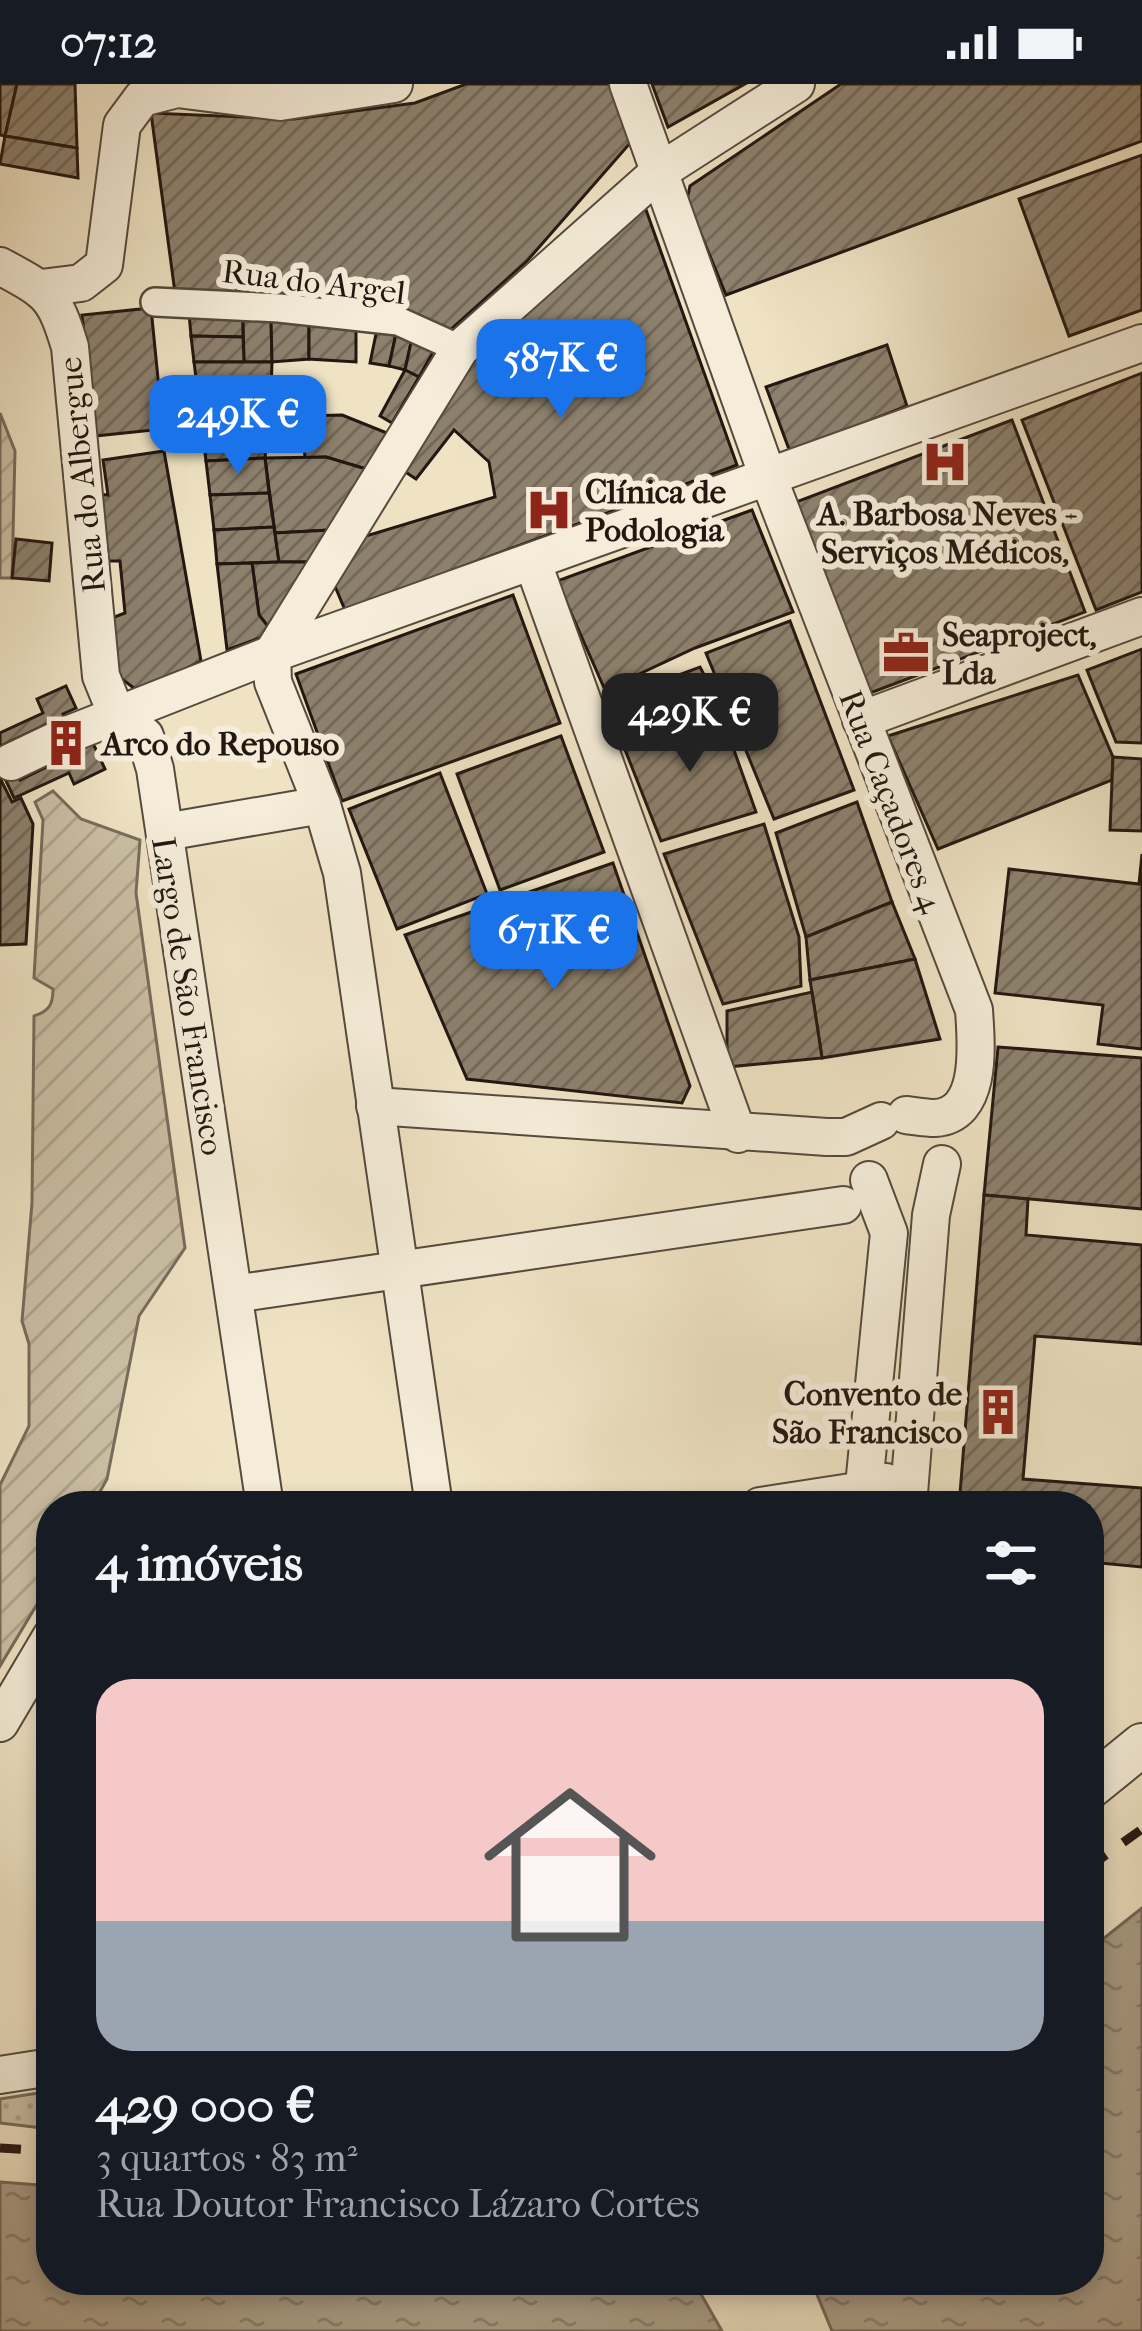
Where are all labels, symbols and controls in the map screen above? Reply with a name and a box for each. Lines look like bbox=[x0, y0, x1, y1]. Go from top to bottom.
text: 07:12 bbox=[60, 16, 157, 69]
street label: Rua do Argel bbox=[220, 252, 408, 313]
pin: 587K € bbox=[463, 319, 659, 421]
text: 587K € bbox=[503, 335, 619, 381]
street label: Rua do Albergue bbox=[51, 355, 114, 595]
pin: 249K € bbox=[140, 375, 336, 477]
text: 249K € bbox=[176, 391, 300, 437]
hospital icon: A. Barbosa Neves - Serviços Médicos, bbox=[920, 437, 970, 487]
place label: Clínica de Podologia bbox=[585, 473, 727, 550]
hospital icon: Clínica de Podologia bbox=[524, 485, 574, 535]
place label: A. Barbosa Neves - Serviços Médicos, bbox=[816, 495, 1077, 572]
place label: Seaproject, Lda bbox=[942, 616, 1097, 693]
office icon: Seaproject, Lda bbox=[881, 628, 931, 678]
pin: 429K € bbox=[592, 673, 788, 775]
street label: Rua Caçadores 4 bbox=[830, 685, 951, 920]
text: 429K € bbox=[628, 689, 752, 735]
building icon: Arco do Repouso bbox=[41, 718, 91, 768]
place label: Arco do Repouso bbox=[100, 725, 339, 764]
street label: Largo de São Francisco bbox=[143, 834, 232, 1158]
pin: 671K € bbox=[456, 891, 652, 993]
text: 671K € bbox=[497, 907, 611, 953]
place label: Convento de São Francisco bbox=[772, 1375, 963, 1452]
building icon: Convento de São Francisco bbox=[973, 1387, 1023, 1437]
icon: filters bbox=[978, 1530, 1044, 1596]
text: 4 imóveis bbox=[96, 1533, 303, 1593]
icon: home bbox=[462, 1757, 678, 1973]
text: 429 000 € bbox=[96, 2075, 316, 2135]
text: 3 quartos · 83 m² bbox=[96, 2135, 358, 2181]
text: Rua Doutor Francisco Lázaro Cortes bbox=[96, 2181, 700, 2227]

